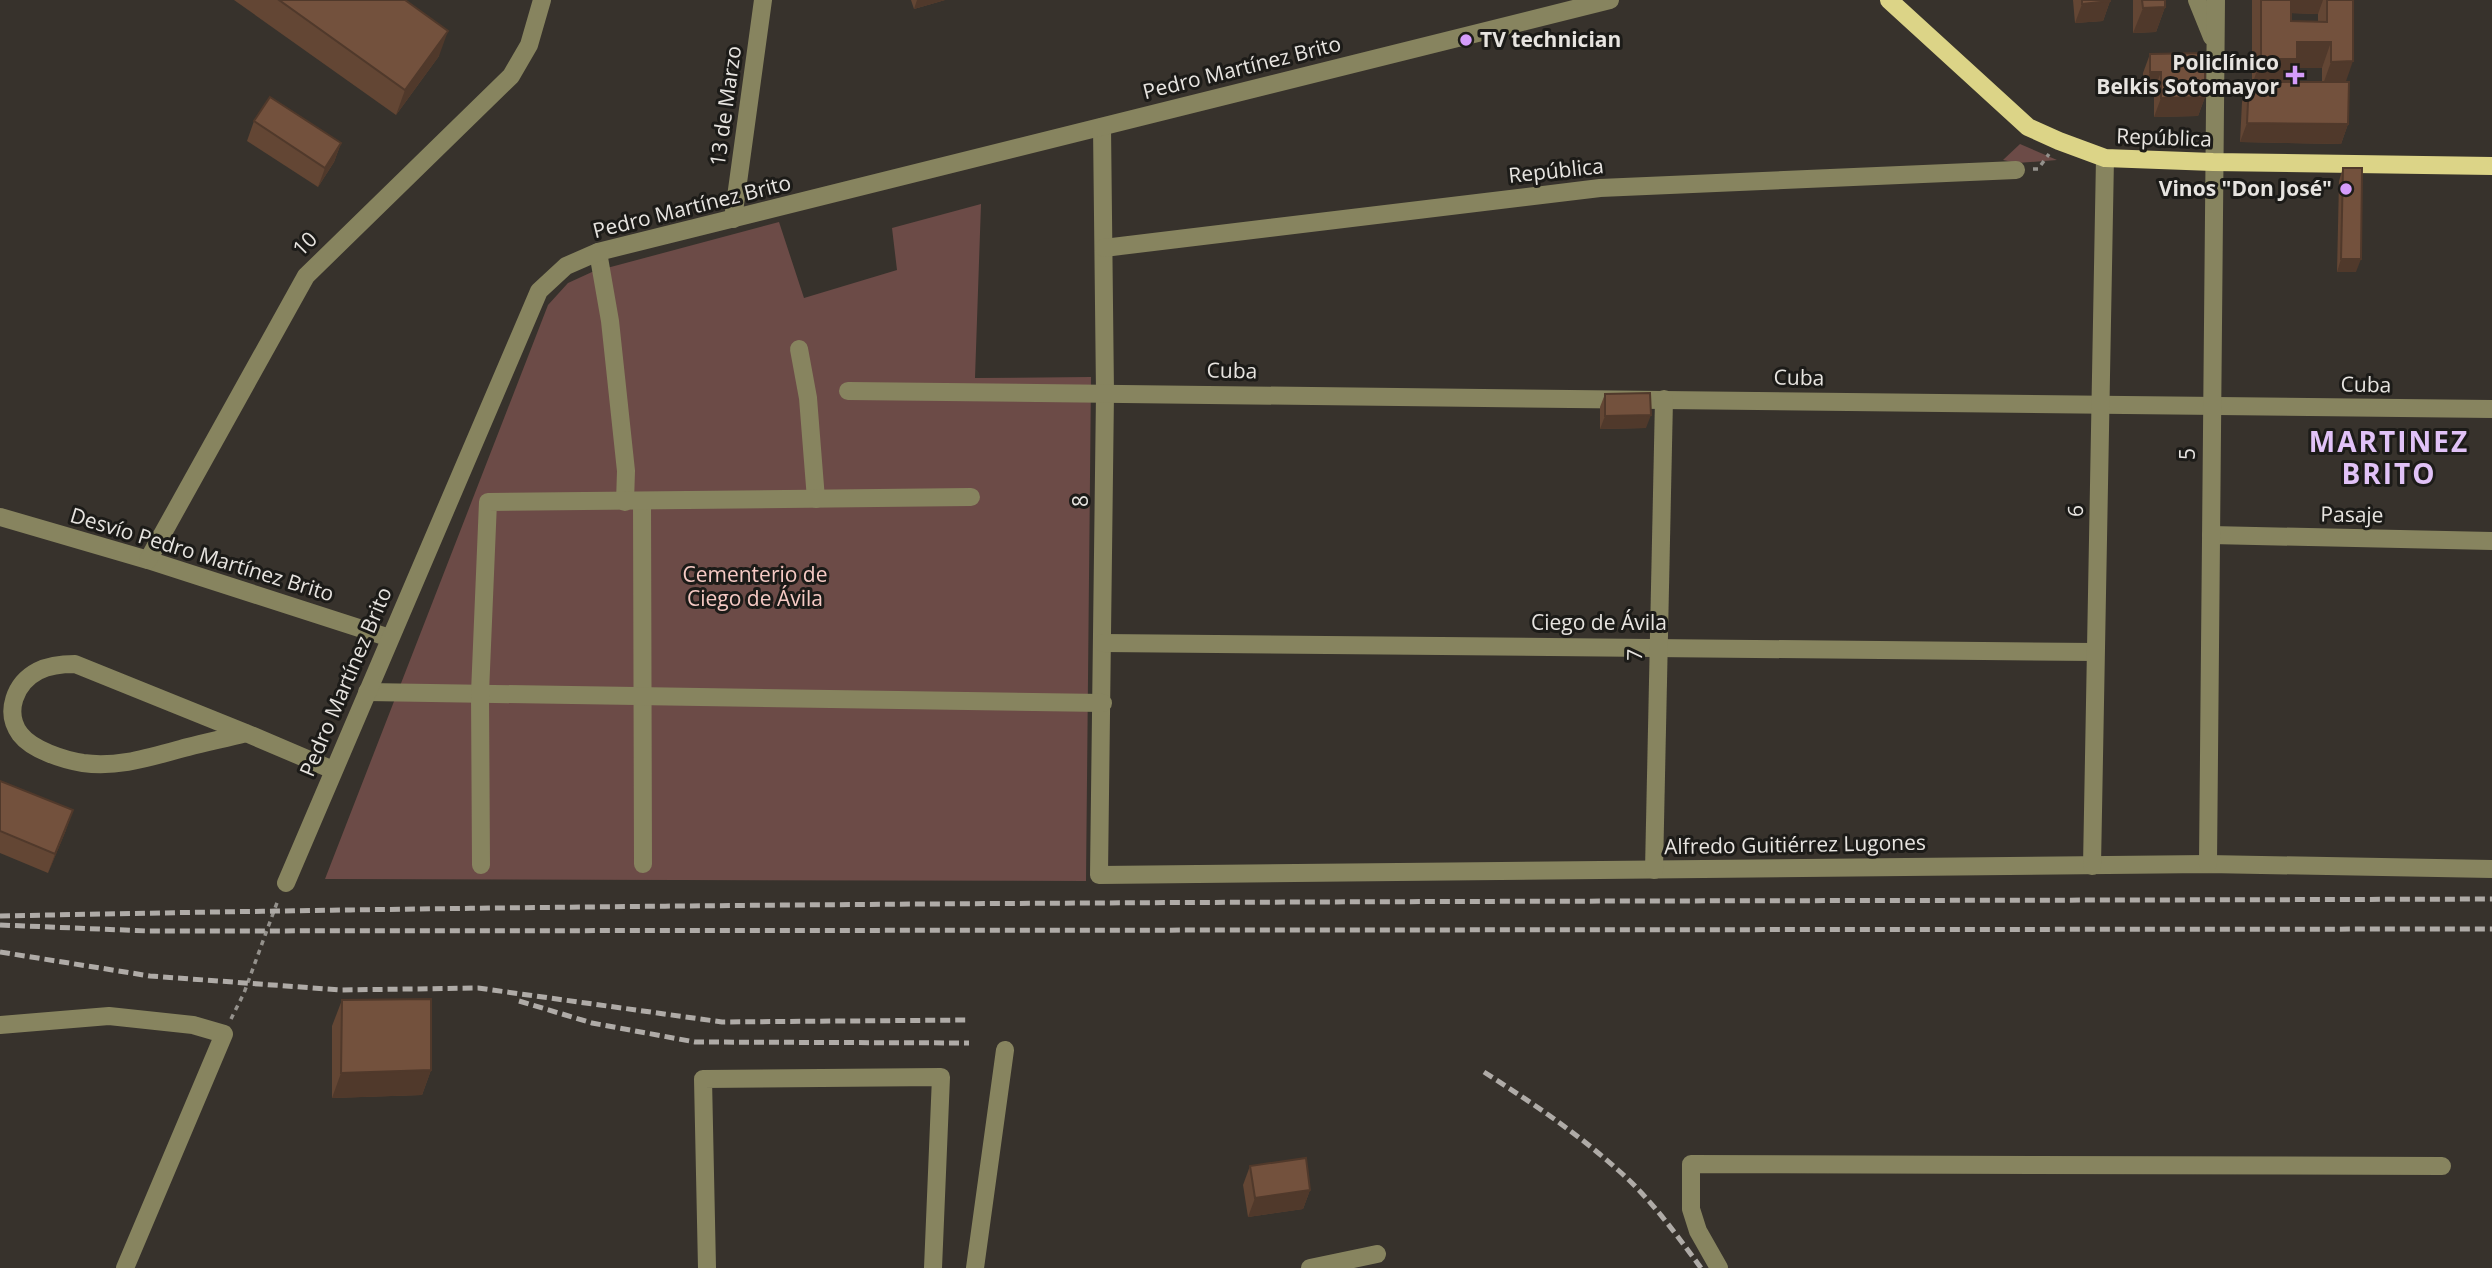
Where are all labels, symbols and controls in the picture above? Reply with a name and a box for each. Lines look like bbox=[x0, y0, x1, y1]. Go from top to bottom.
place label: TV technician bbox=[1480, 25, 1621, 53]
street label: Pedro Martínez Brito bbox=[1140, 29, 1344, 105]
marker: TV technician bbox=[1458, 32, 1474, 48]
street label: 13 de Marzo bbox=[703, 44, 747, 168]
place label: Policlínico Belkis Sotomayor bbox=[2096, 48, 2279, 100]
marker: Policlínico Belkis Sotomayor bbox=[2285, 65, 2305, 85]
street label: República bbox=[2116, 121, 2212, 153]
street label: República bbox=[1507, 151, 1605, 189]
street label: Pedro Martínez Brito bbox=[590, 168, 794, 244]
place label: Vinos "Don José" bbox=[2159, 174, 2332, 202]
marker: Vinos "Don José" bbox=[2338, 181, 2354, 197]
street label: 10 bbox=[286, 225, 323, 262]
street label: Cuba bbox=[1206, 356, 1258, 384]
street label: Cuba bbox=[1773, 363, 1825, 391]
street label: Cuba bbox=[2340, 370, 2392, 398]
district label: MARTINEZ BRITO bbox=[2309, 422, 2469, 492]
street label: 5 bbox=[2173, 448, 2201, 460]
street label: 8 bbox=[1066, 495, 1094, 507]
street label: Pasaje bbox=[2320, 499, 2384, 529]
street label: Desvío Pedro Martínez Brito bbox=[67, 501, 338, 608]
street label: 6 bbox=[2061, 504, 2089, 517]
park label: Cementerio de Ciego de Ávila bbox=[682, 560, 828, 612]
street label: Pedro Martínez Brito bbox=[292, 583, 398, 781]
street label: Ciego de Ávila bbox=[1531, 608, 1667, 636]
street label: 7 bbox=[1620, 649, 1648, 661]
street label: Alfredo Guitiérrez Lugones bbox=[1664, 828, 1926, 860]

